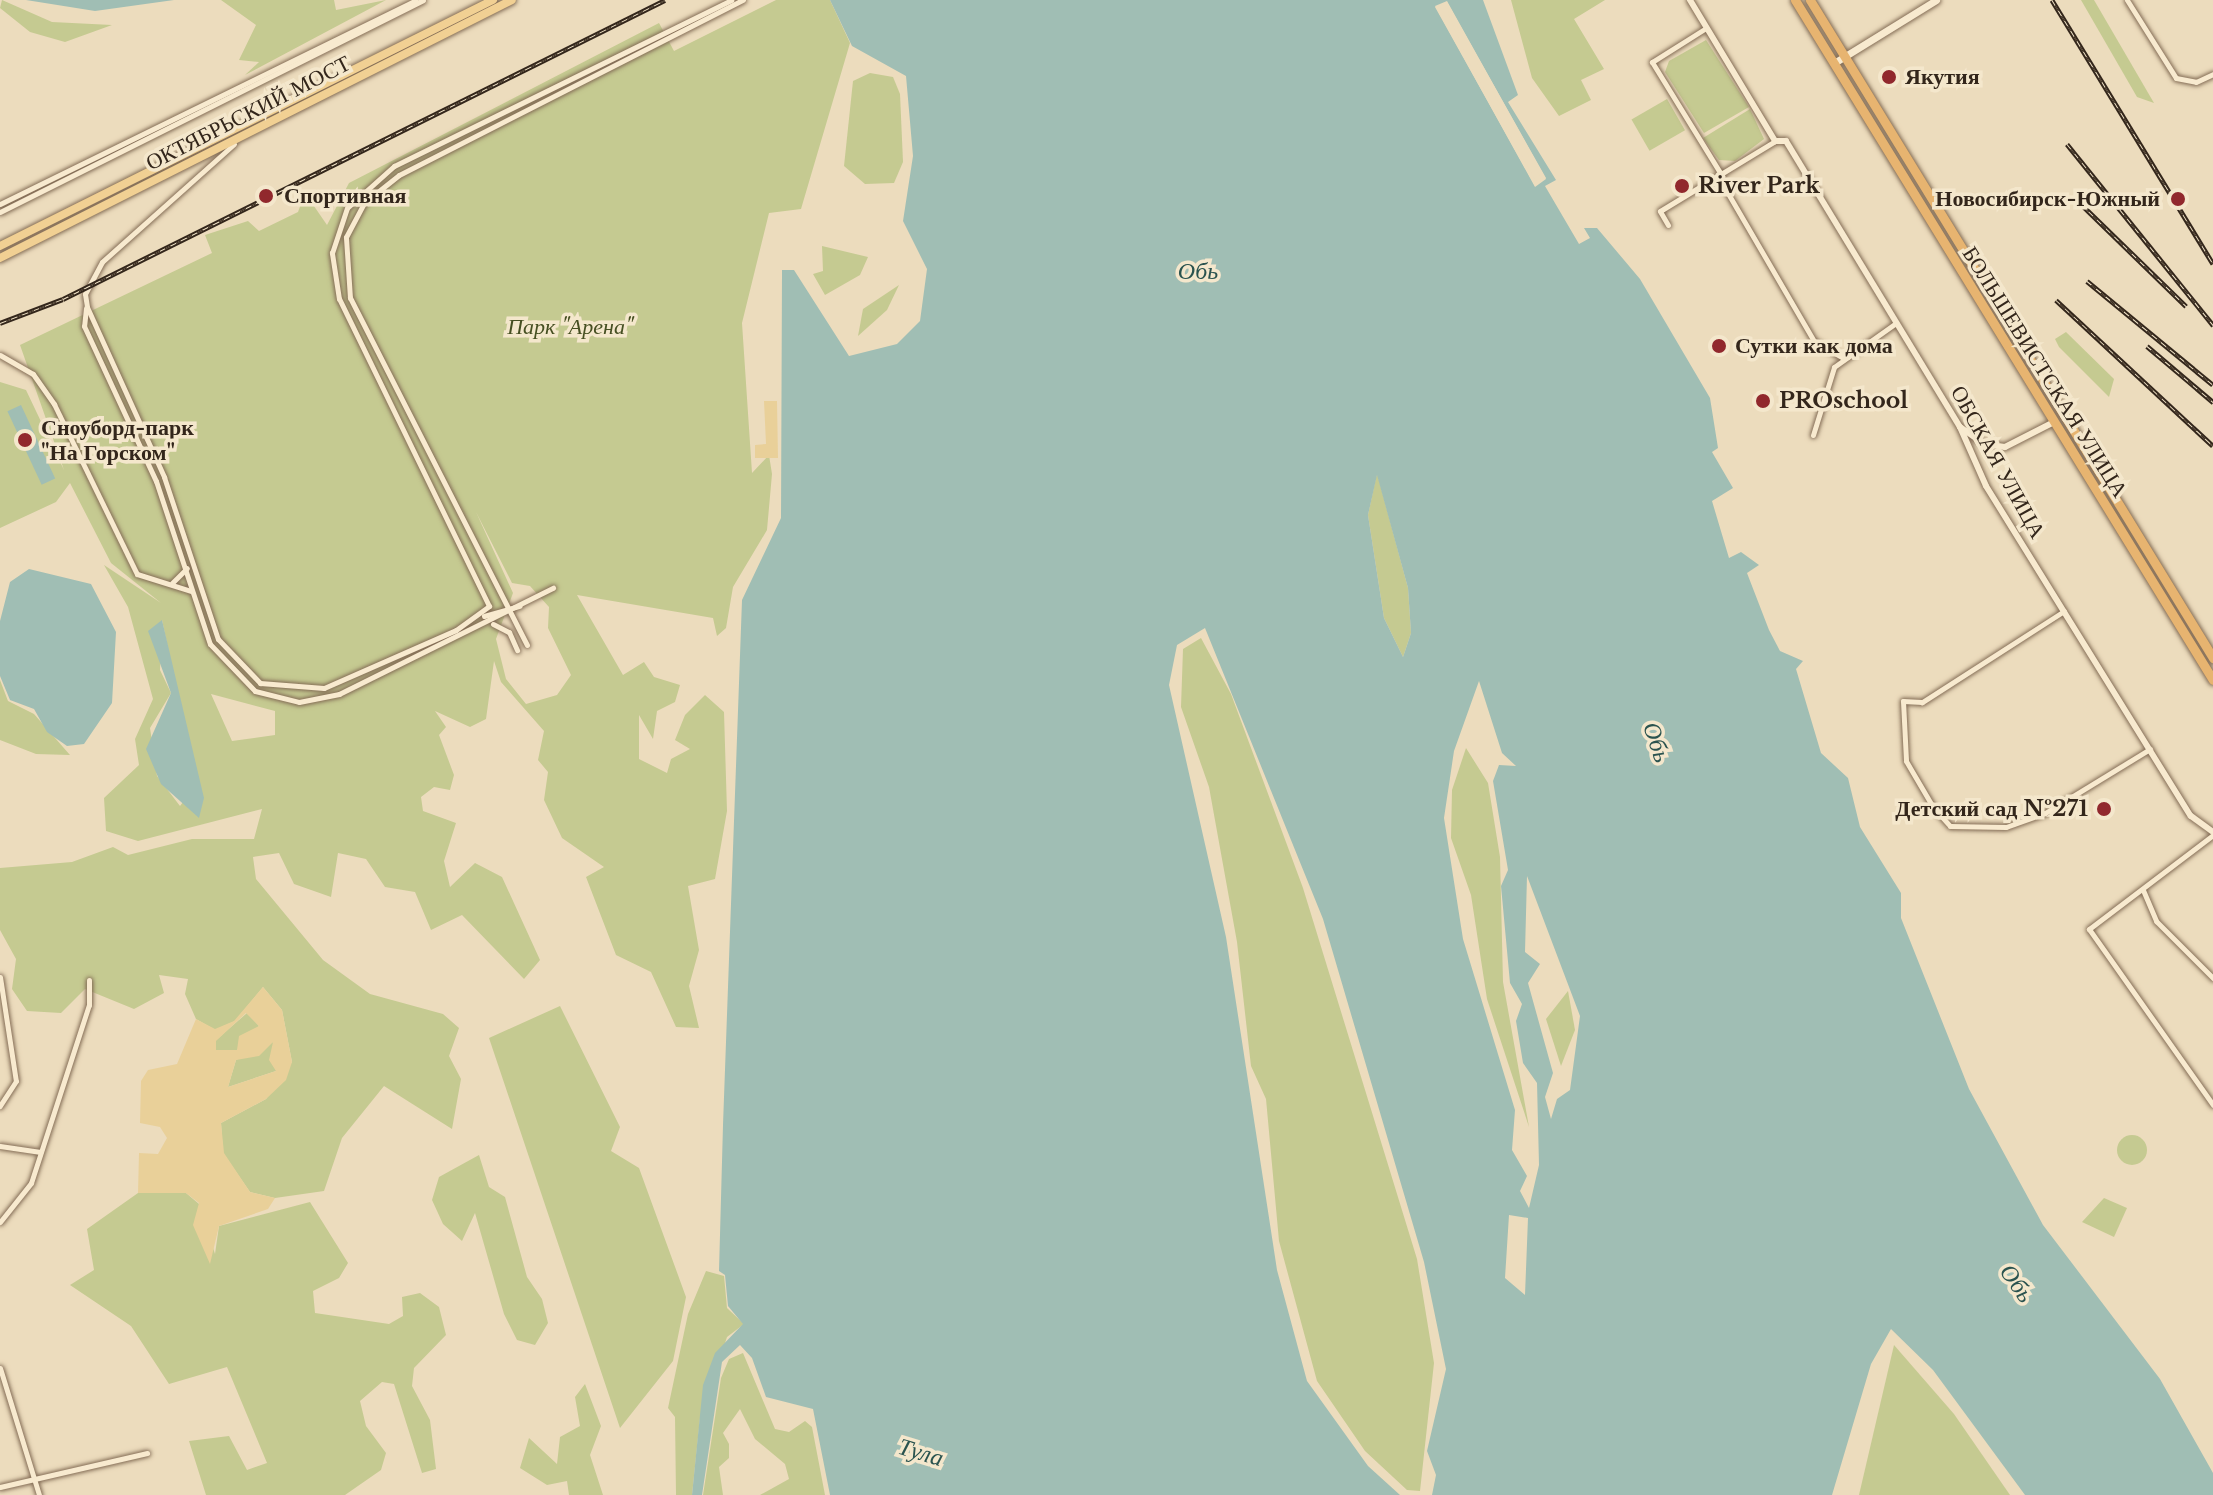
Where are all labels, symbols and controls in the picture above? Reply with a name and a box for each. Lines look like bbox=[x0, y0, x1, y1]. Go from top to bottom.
street label: ОКТЯБРЬСКИЙ МОСТ bbox=[141, 50, 355, 176]
place label: Якутия bbox=[1905, 64, 1980, 90]
marker: Якутия bbox=[1880, 68, 1898, 86]
place label: River Park bbox=[1698, 173, 1820, 199]
marker: River Park bbox=[1673, 177, 1691, 195]
place label: Спортивная bbox=[284, 183, 406, 209]
marker: Спортивная bbox=[255, 185, 277, 207]
place label: Новосибирск-Южный bbox=[1935, 186, 2160, 212]
marker: Новосибирск-Южный bbox=[2167, 188, 2189, 210]
street label: БОЛЬШЕВИСТСКАЯ УЛИЦА bbox=[1957, 242, 2133, 502]
water label: Обь bbox=[1178, 257, 1218, 285]
park label: Парк "Арена" bbox=[507, 314, 633, 340]
place label: Сутки как дома bbox=[1735, 333, 1893, 359]
marker: Сутки как дома bbox=[1710, 337, 1728, 355]
street label: ОБСКАЯ УЛИЦА bbox=[1945, 381, 2051, 543]
place label: PROschool bbox=[1779, 388, 1908, 414]
marker: PROschool bbox=[1754, 392, 1772, 410]
place label: Сноуборд-парк "На Горском" bbox=[41, 414, 194, 466]
marker: Сноуборд-парк "На Горском" bbox=[16, 431, 34, 449]
water label: Обь bbox=[1637, 718, 1677, 766]
place label: Детский сад №271 bbox=[1895, 796, 2088, 822]
marker: Детский сад №271 bbox=[2095, 800, 2113, 818]
water label: Обь bbox=[1994, 1258, 2040, 1308]
water label: Тула bbox=[895, 1432, 947, 1472]

